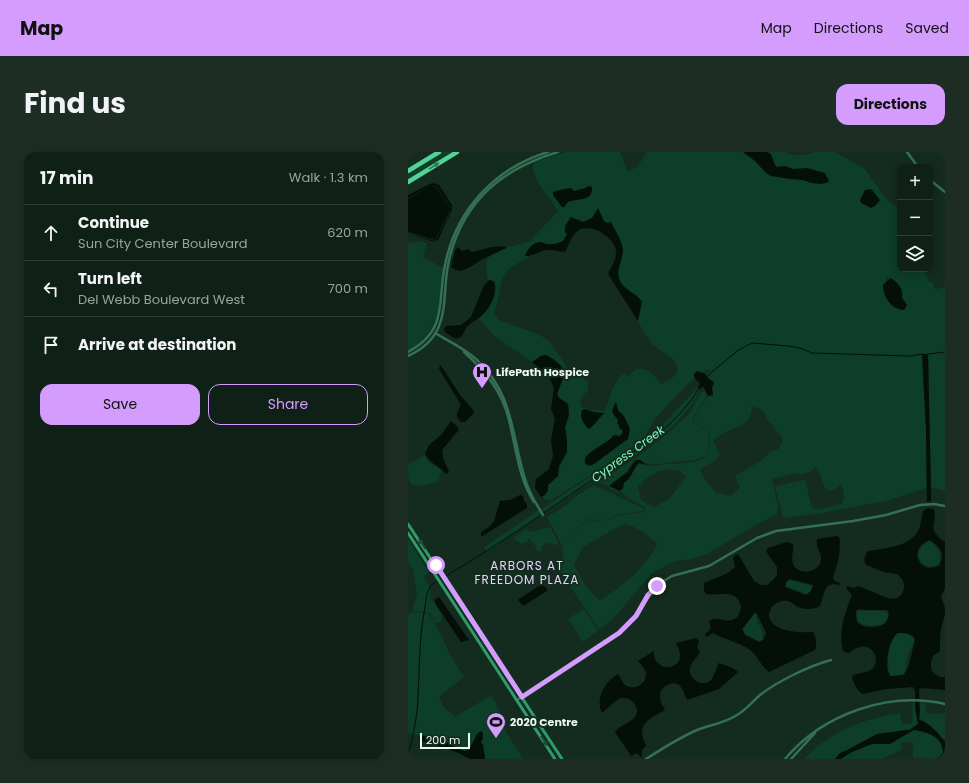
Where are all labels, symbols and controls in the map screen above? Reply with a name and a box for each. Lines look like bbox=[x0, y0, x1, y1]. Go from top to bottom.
text: Map bbox=[20, 15, 63, 42]
text: Map bbox=[761, 18, 792, 38]
text: Directions bbox=[814, 18, 883, 38]
text: Saved bbox=[905, 18, 949, 38]
text: Find us bbox=[24, 84, 126, 123]
button: Directions bbox=[836, 84, 945, 125]
one-way arrow bbox=[428, 163, 440, 170]
map controls bbox=[897, 164, 933, 272]
button: + bbox=[897, 164, 933, 200]
text: 17 min bbox=[40, 166, 94, 190]
text: Walk · 1.3 km bbox=[289, 168, 368, 187]
button: − bbox=[897, 200, 933, 236]
text: Continue bbox=[78, 212, 149, 233]
icon: ahead bbox=[40, 222, 62, 244]
text: 620 m bbox=[327, 223, 368, 242]
text: Sun City Center Boulevard bbox=[78, 234, 248, 253]
button: layers bbox=[897, 236, 933, 272]
text: Turn left bbox=[78, 268, 142, 289]
icon: left bbox=[40, 278, 62, 300]
text: 700 m bbox=[328, 279, 368, 298]
text: Del Webb Boulevard West bbox=[78, 290, 245, 309]
icon: arrive bbox=[40, 334, 62, 356]
text: Arrive at destination bbox=[78, 334, 236, 355]
hospital icon: LifePath Hospice bbox=[471, 361, 493, 389]
place label: LifePath Hospice bbox=[496, 364, 589, 380]
button: Save bbox=[40, 384, 200, 425]
button: Share bbox=[208, 384, 368, 425]
water label: Cypress Creek bbox=[588, 421, 669, 486]
one-way arrow bbox=[418, 538, 425, 550]
route start bbox=[427, 556, 445, 574]
district label: ARBORS AT FREEDOM PLAZA bbox=[475, 557, 579, 588]
route end bbox=[648, 577, 666, 595]
sports icon: 2020 Centre bbox=[485, 711, 507, 739]
place label: 2020 Centre bbox=[510, 714, 578, 730]
scale bar bbox=[420, 731, 470, 750]
text: 200 m bbox=[426, 732, 460, 748]
one-way arrow bbox=[540, 736, 548, 746]

